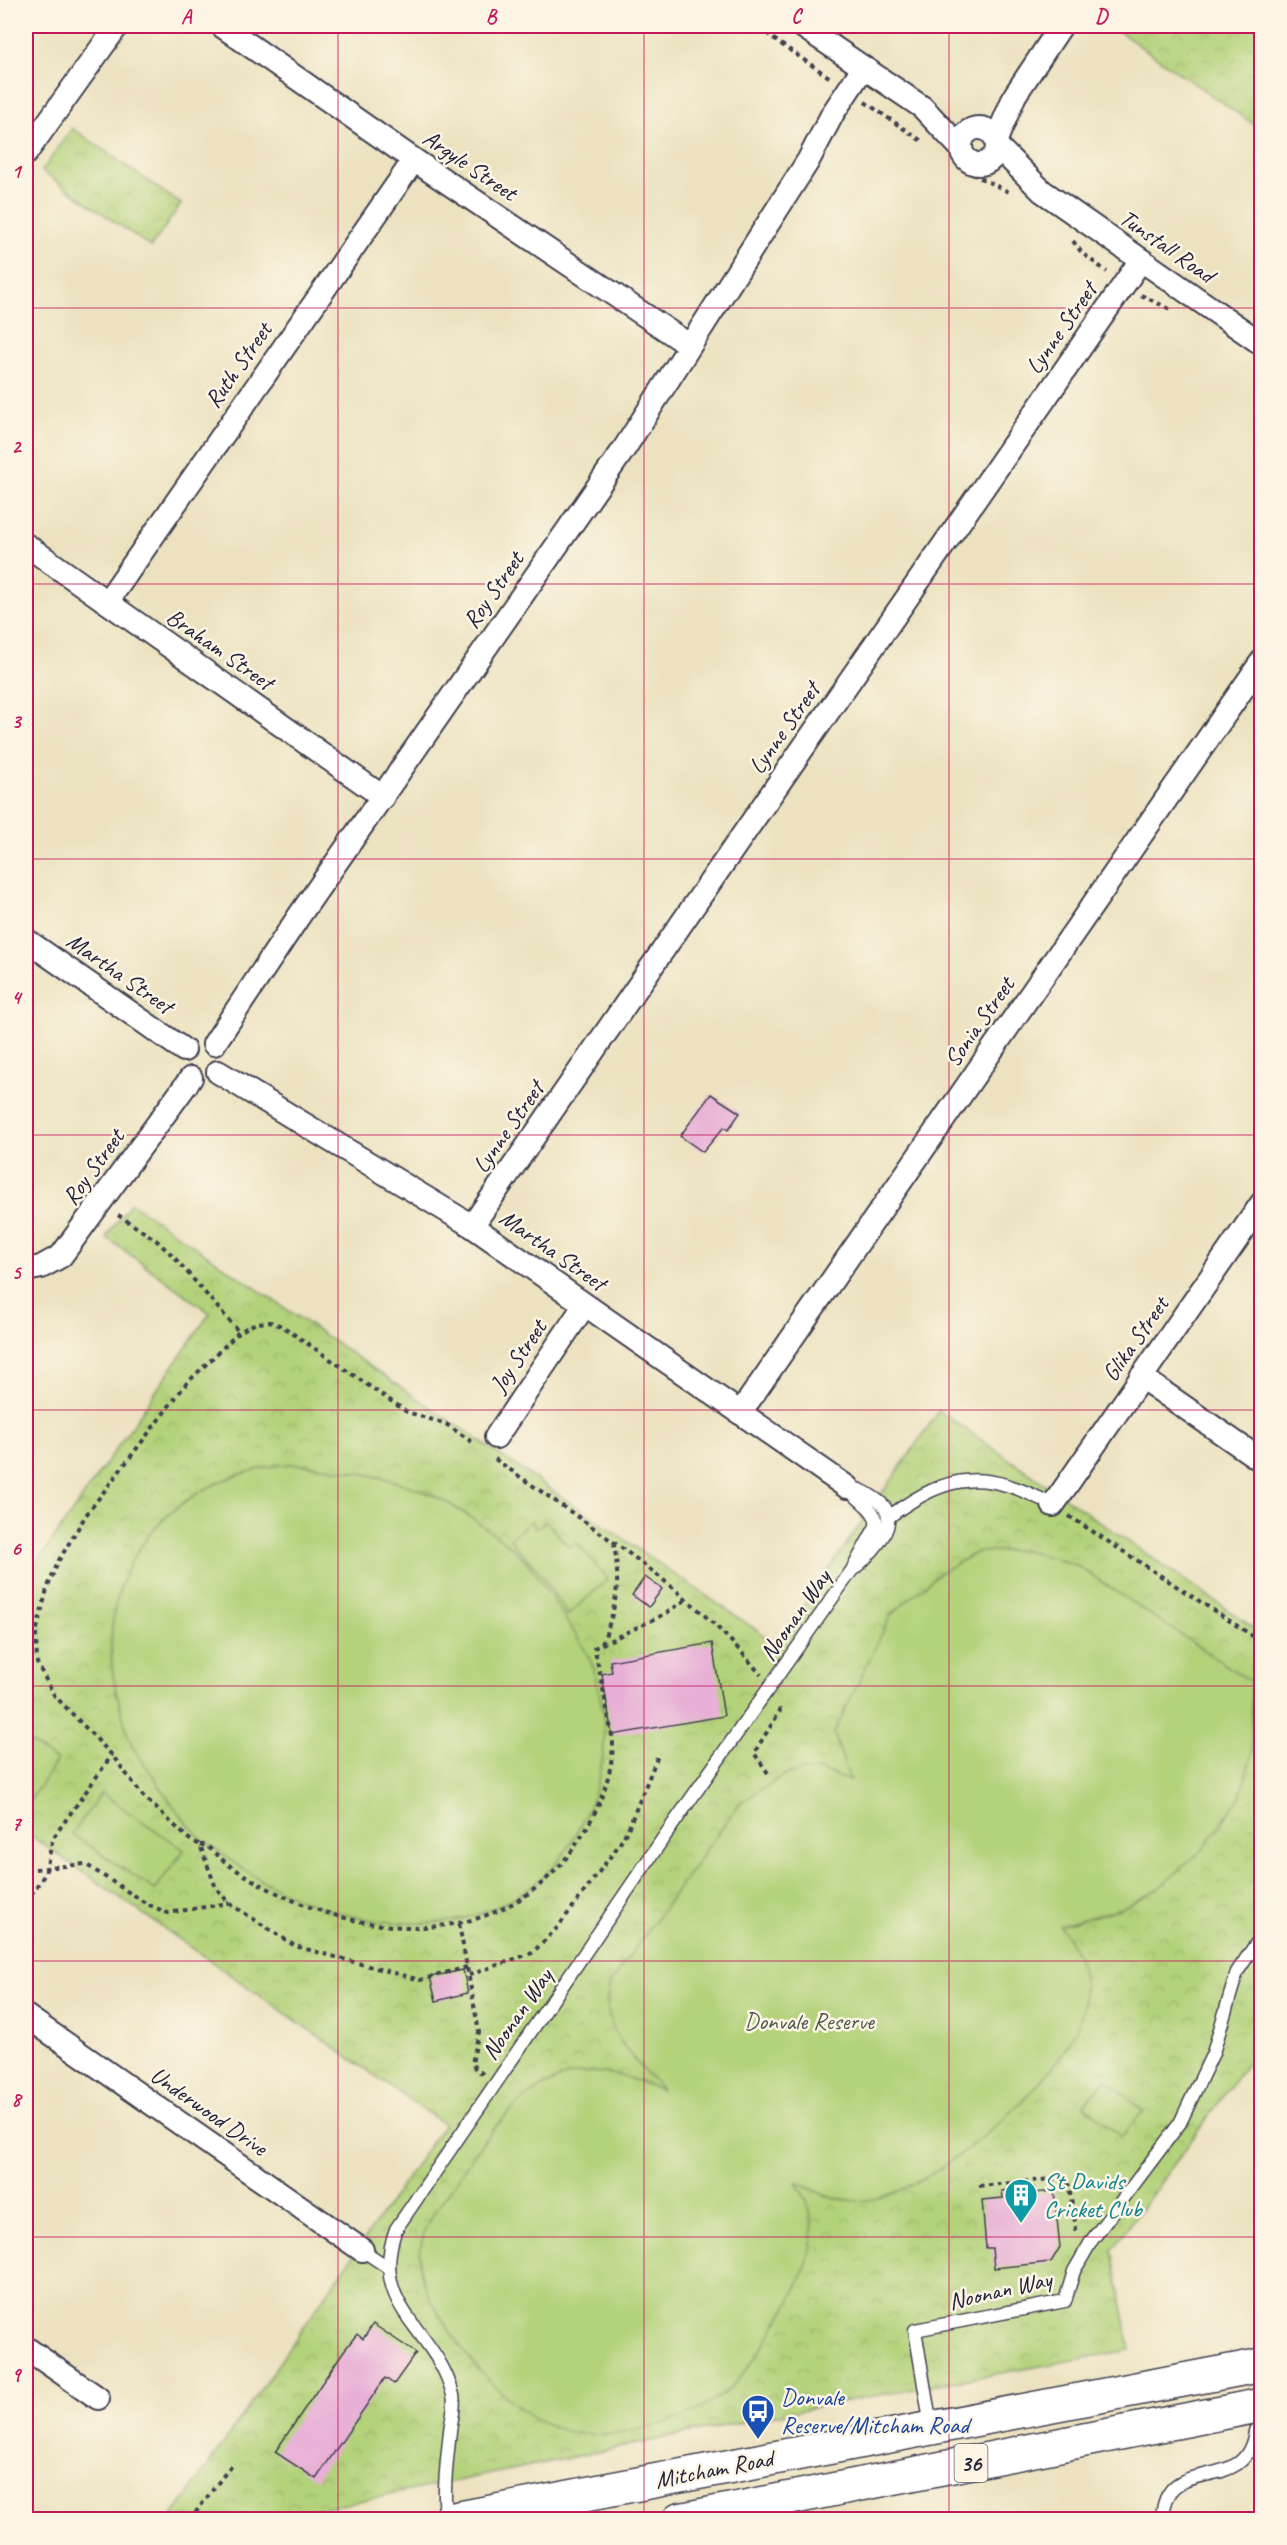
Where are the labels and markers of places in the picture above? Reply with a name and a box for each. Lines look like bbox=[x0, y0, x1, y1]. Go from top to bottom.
place label: St Davids Cricket Club bbox=[1044, 2166, 1144, 2224]
building icon: St Davids Cricket Club bbox=[1003, 2177, 1039, 2224]
place label: Donvale Reserve/Mitcham Road bbox=[781, 2382, 972, 2440]
bus stop icon: Donvale Reserve/Mitcham Road bbox=[740, 2393, 776, 2440]

